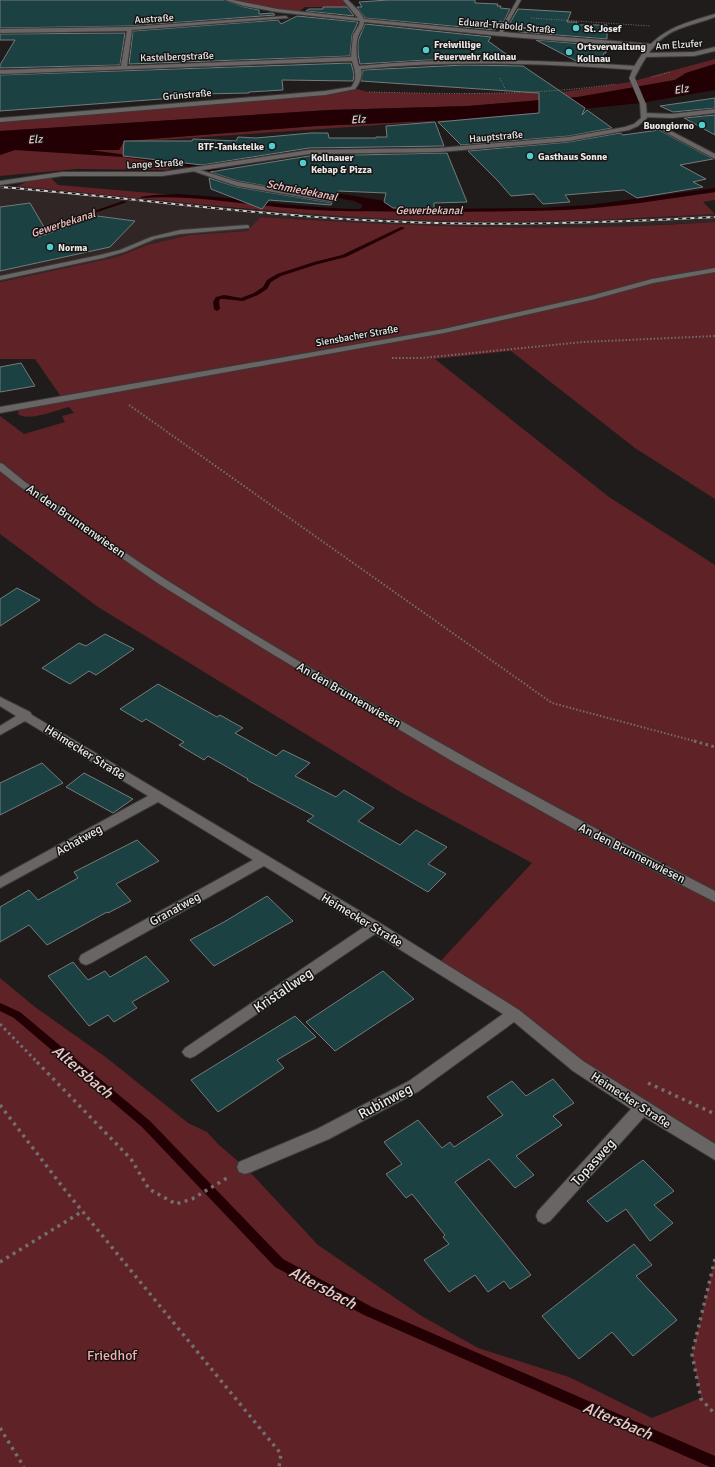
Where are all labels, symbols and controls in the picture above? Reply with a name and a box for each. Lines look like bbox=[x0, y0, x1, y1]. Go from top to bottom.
street label: Austraße bbox=[134, 12, 174, 26]
street label: Eduard-Trabold-Straße bbox=[458, 16, 556, 36]
marker: St. Josef bbox=[571, 23, 581, 33]
place label: St. Josef bbox=[584, 23, 623, 35]
street label: Am Elzufer bbox=[655, 37, 703, 53]
place label: Freiwillige Feuerwehr Kollnau bbox=[434, 39, 517, 63]
place label: Ortsverwaltung Kollnau bbox=[577, 41, 646, 65]
marker: Freiwillige Feuerwehr Kollnau bbox=[421, 45, 431, 55]
marker: Ortsverwaltung Kollnau bbox=[564, 47, 574, 57]
street label: Kastelbergstraße bbox=[140, 50, 214, 64]
water label: Elz bbox=[673, 82, 690, 97]
street label: Grünstraße bbox=[162, 87, 212, 103]
water label: Elz bbox=[350, 112, 367, 126]
place label: Buongiorno bbox=[643, 120, 694, 132]
marker: Buongiorno bbox=[697, 120, 707, 130]
street label: Hauptstraße bbox=[469, 129, 523, 145]
water label: Elz bbox=[27, 132, 44, 146]
place label: BTF-Tankstelke bbox=[198, 141, 264, 153]
marker: BTF-Tankstelke bbox=[267, 141, 277, 151]
marker: Gasthaus Sonne bbox=[525, 151, 535, 161]
place label: Gasthaus Sonne bbox=[538, 151, 607, 163]
place label: Kollnauer Kebap & Pizza bbox=[311, 152, 372, 176]
street label: Lange Straße bbox=[126, 157, 184, 171]
marker: Kollnauer Kebap & Pizza bbox=[298, 158, 308, 168]
water label: Schmiedekanal bbox=[265, 177, 339, 204]
water label: Gewerbekanal bbox=[395, 204, 463, 217]
water label: Gewerbekanal bbox=[29, 207, 98, 240]
marker: Norma bbox=[45, 242, 55, 252]
place label: Norma bbox=[58, 242, 87, 254]
street label: Siensbacher Straße bbox=[315, 323, 399, 349]
street label: An den Brunnenwiesen bbox=[23, 482, 128, 561]
street label: An den Brunnenwiesen bbox=[294, 660, 403, 731]
street label: Heimecker Straße bbox=[42, 722, 128, 783]
street label: An den Brunnenwiesen bbox=[576, 820, 688, 887]
street label: Achatweg bbox=[54, 822, 105, 859]
street label: Granatweg bbox=[147, 889, 203, 930]
street label: Heimecker Straße bbox=[318, 890, 405, 951]
street label: Kristallweg bbox=[250, 964, 316, 1016]
water label: Altersbach bbox=[48, 1041, 118, 1104]
street label: Heimecker Straße bbox=[588, 1069, 673, 1132]
street label: Rubinweg bbox=[355, 1080, 415, 1123]
street label: Topasweg bbox=[568, 1135, 619, 1190]
water label: Altersbach bbox=[286, 1262, 361, 1314]
park label: Friedhof bbox=[87, 1347, 138, 1364]
water label: Altersbach bbox=[580, 1397, 656, 1445]

